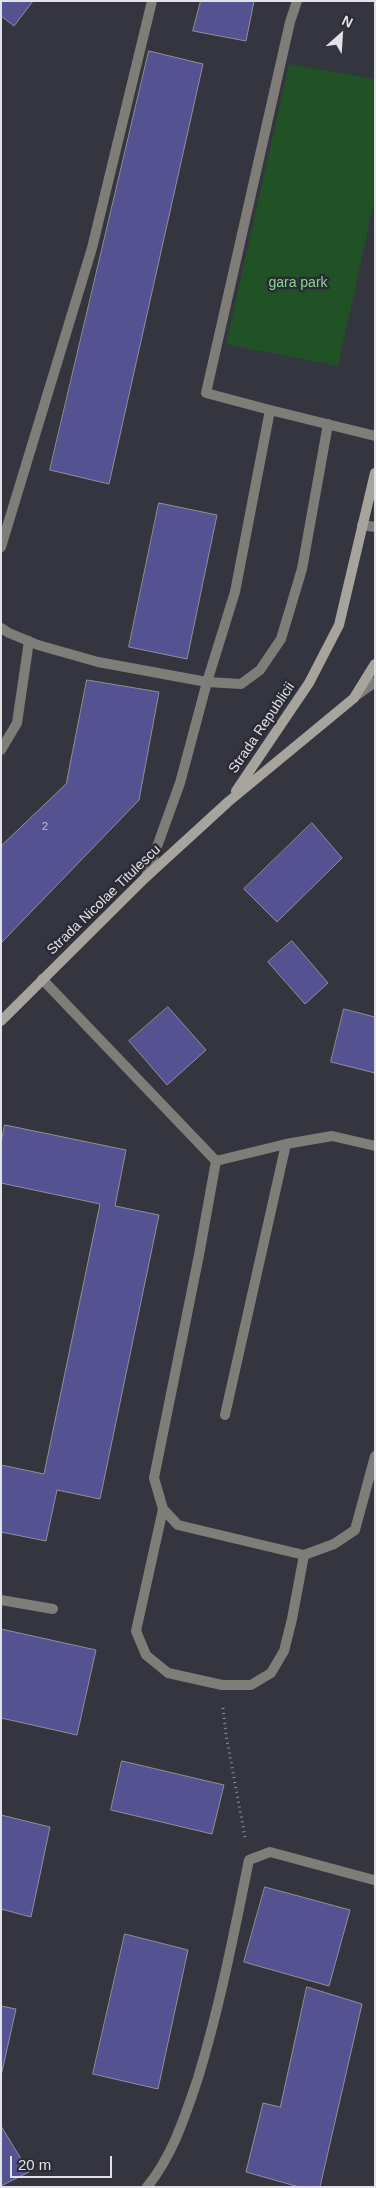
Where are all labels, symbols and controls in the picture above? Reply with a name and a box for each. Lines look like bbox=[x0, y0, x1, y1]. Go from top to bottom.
north arrow bbox=[316, 10, 366, 60]
text: N bbox=[340, 12, 356, 31]
park label: gara park bbox=[268, 275, 328, 291]
street label: Strada Republicii bbox=[225, 679, 299, 777]
house number: 2 bbox=[42, 820, 48, 834]
street label: Strada Nicolae Titulescu bbox=[44, 841, 164, 959]
scale bar bbox=[12, 2146, 115, 2178]
text: 20 m bbox=[18, 2156, 51, 2173]

